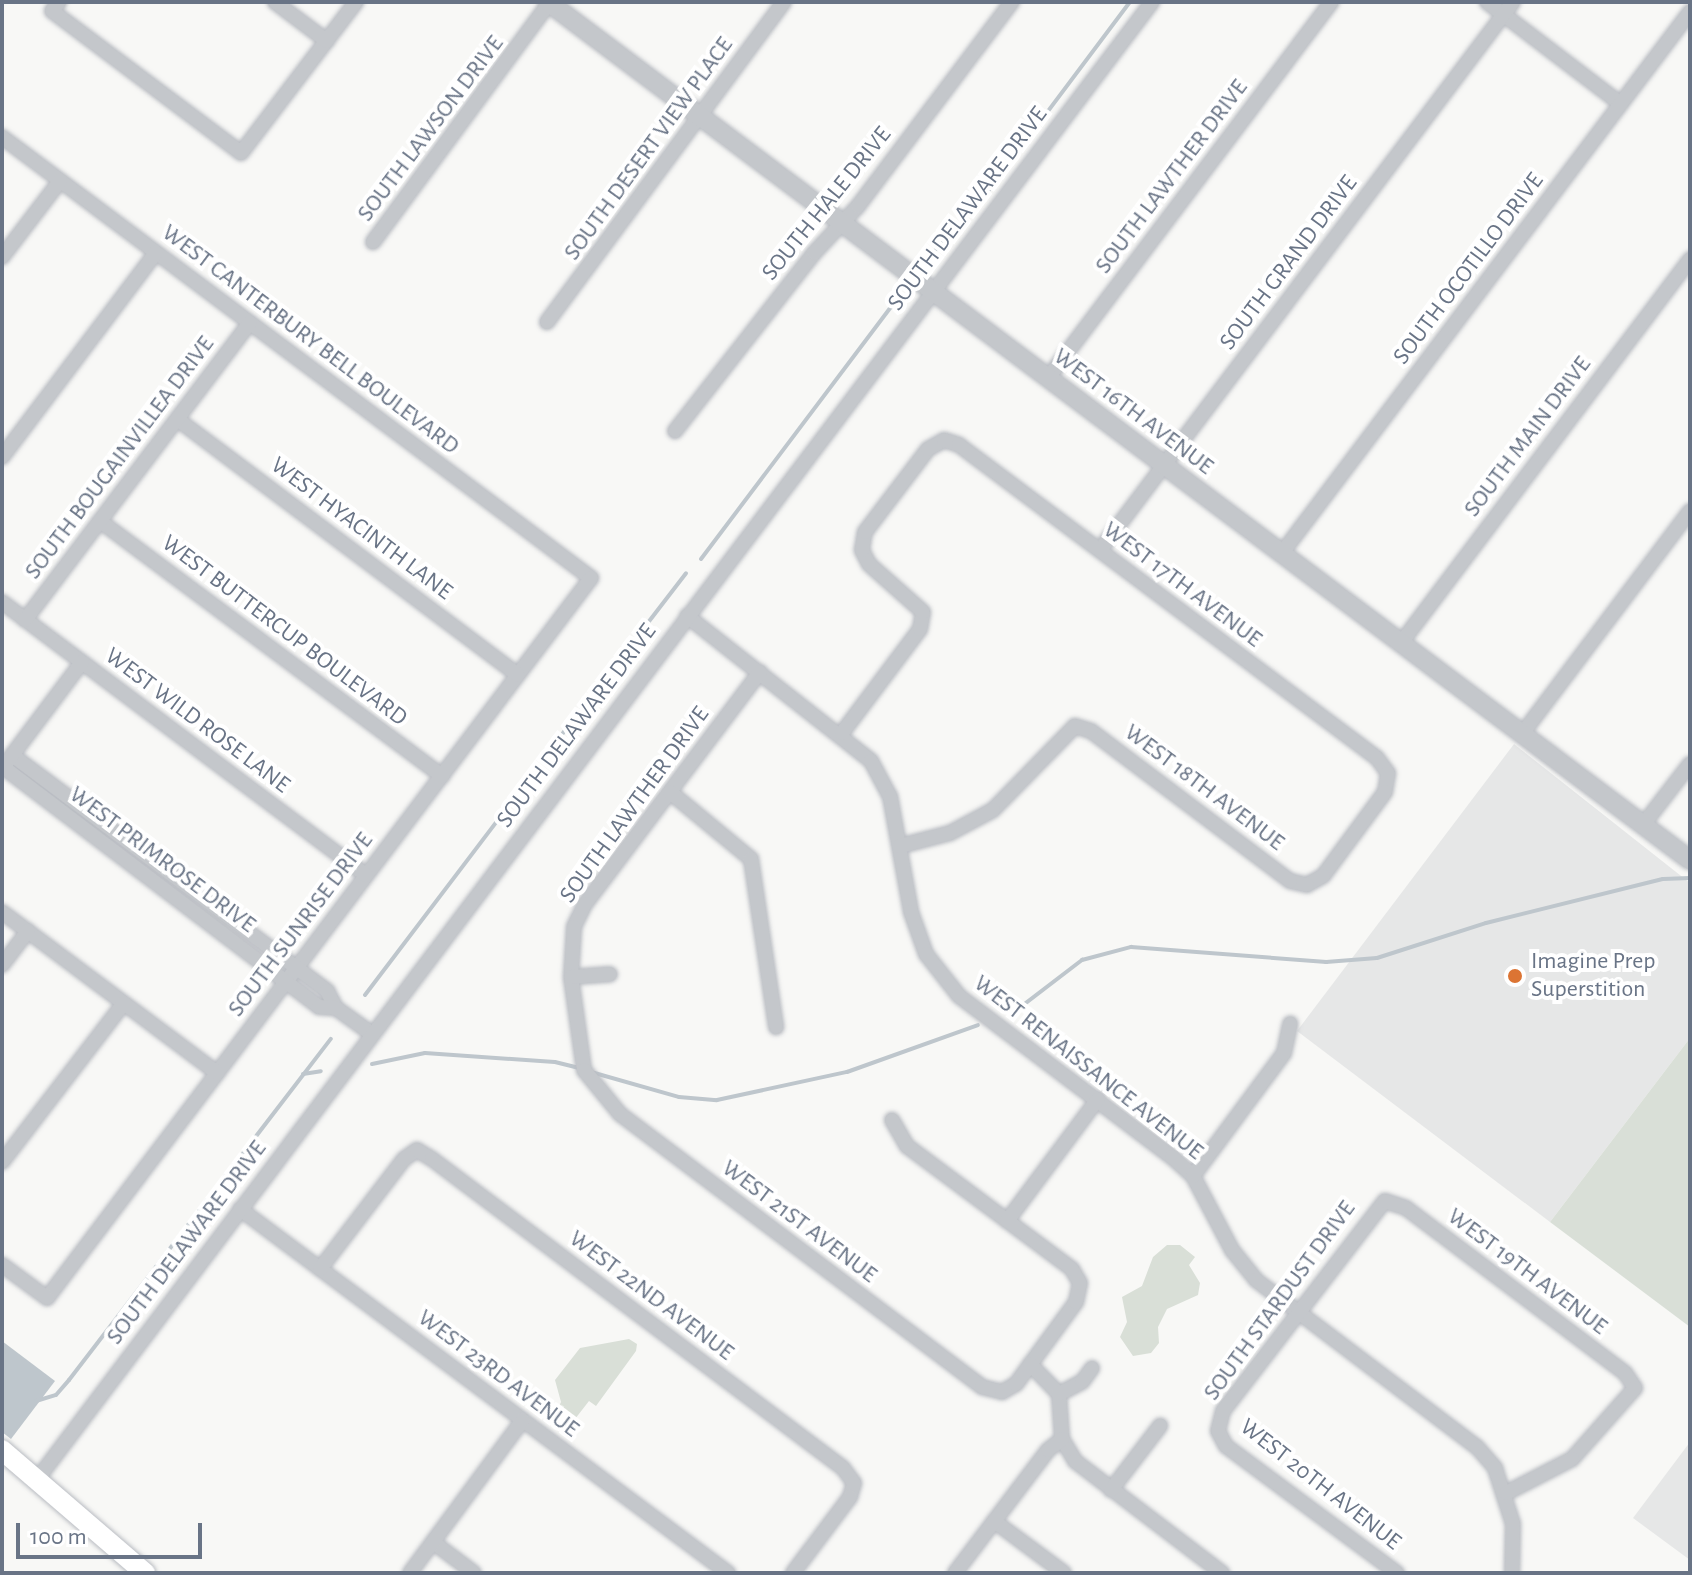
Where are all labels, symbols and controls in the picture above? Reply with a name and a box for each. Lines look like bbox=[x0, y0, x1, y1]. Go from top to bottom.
street label: SOUTH LAWSON DRIVE bbox=[352, 30, 510, 228]
street label: SOUTH DESERT VIEW PLACE bbox=[558, 32, 740, 266]
street label: SOUTH LAWTHER DRIVE bbox=[1090, 74, 1254, 280]
street label: SOUTH DELAWARE DRIVE bbox=[882, 101, 1054, 317]
street label: SOUTH HALE DRIVE bbox=[756, 121, 898, 287]
street label: SOUTH OCOTILLO DRIVE bbox=[1388, 168, 1550, 370]
street label: SOUTH GRAND DRIVE bbox=[1214, 170, 1364, 356]
street label: WEST CANTERBURY BELL BOULEVARD bbox=[156, 219, 464, 461]
street label: SOUTH BOUGAINVILLEA DRIVE bbox=[19, 331, 221, 585]
street label: WEST 16TH AVENUE bbox=[1047, 342, 1219, 482]
street label: SOUTH MAIN DRIVE bbox=[1458, 351, 1598, 523]
street label: WEST HYACINTH LANE bbox=[264, 451, 458, 607]
street label: WEST 17TH AVENUE bbox=[1097, 516, 1267, 654]
street label: WEST BUTTERCUP BOULEVARD bbox=[156, 529, 412, 733]
street label: SOUTH DELAWARE DRIVE bbox=[491, 618, 663, 834]
street label: WEST WILD ROSE LANE bbox=[99, 642, 295, 800]
street label: SOUTH LAWTHER DRIVE bbox=[554, 701, 716, 909]
street label: WEST 18TH AVENUE bbox=[1118, 718, 1290, 858]
street label: WEST PRIMROSE DRIVE bbox=[63, 781, 261, 939]
street label: SOUTH SUNRISE DRIVE bbox=[222, 827, 380, 1023]
place label: Imagine Prep Superstition bbox=[1531, 948, 1656, 1004]
marker: Imagine Prep Superstition bbox=[1506, 967, 1524, 985]
street label: WEST RENAISSANCE AVENUE bbox=[968, 969, 1208, 1167]
street label: SOUTH DELAWARE DRIVE bbox=[101, 1135, 273, 1351]
street label: WEST 21ST AVENUE bbox=[716, 1154, 882, 1290]
street label: SOUTH STARDUST DRIVE bbox=[1198, 1196, 1362, 1406]
street label: WEST 19TH AVENUE bbox=[1441, 1202, 1613, 1342]
street label: WEST 22ND AVENUE bbox=[563, 1225, 739, 1367]
street label: WEST 23RD AVENUE bbox=[412, 1304, 584, 1444]
street label: WEST 20TH AVENUE bbox=[1234, 1413, 1406, 1557]
scale bar bbox=[20, 1507, 206, 1557]
text: 100 m bbox=[30, 1525, 87, 1549]

